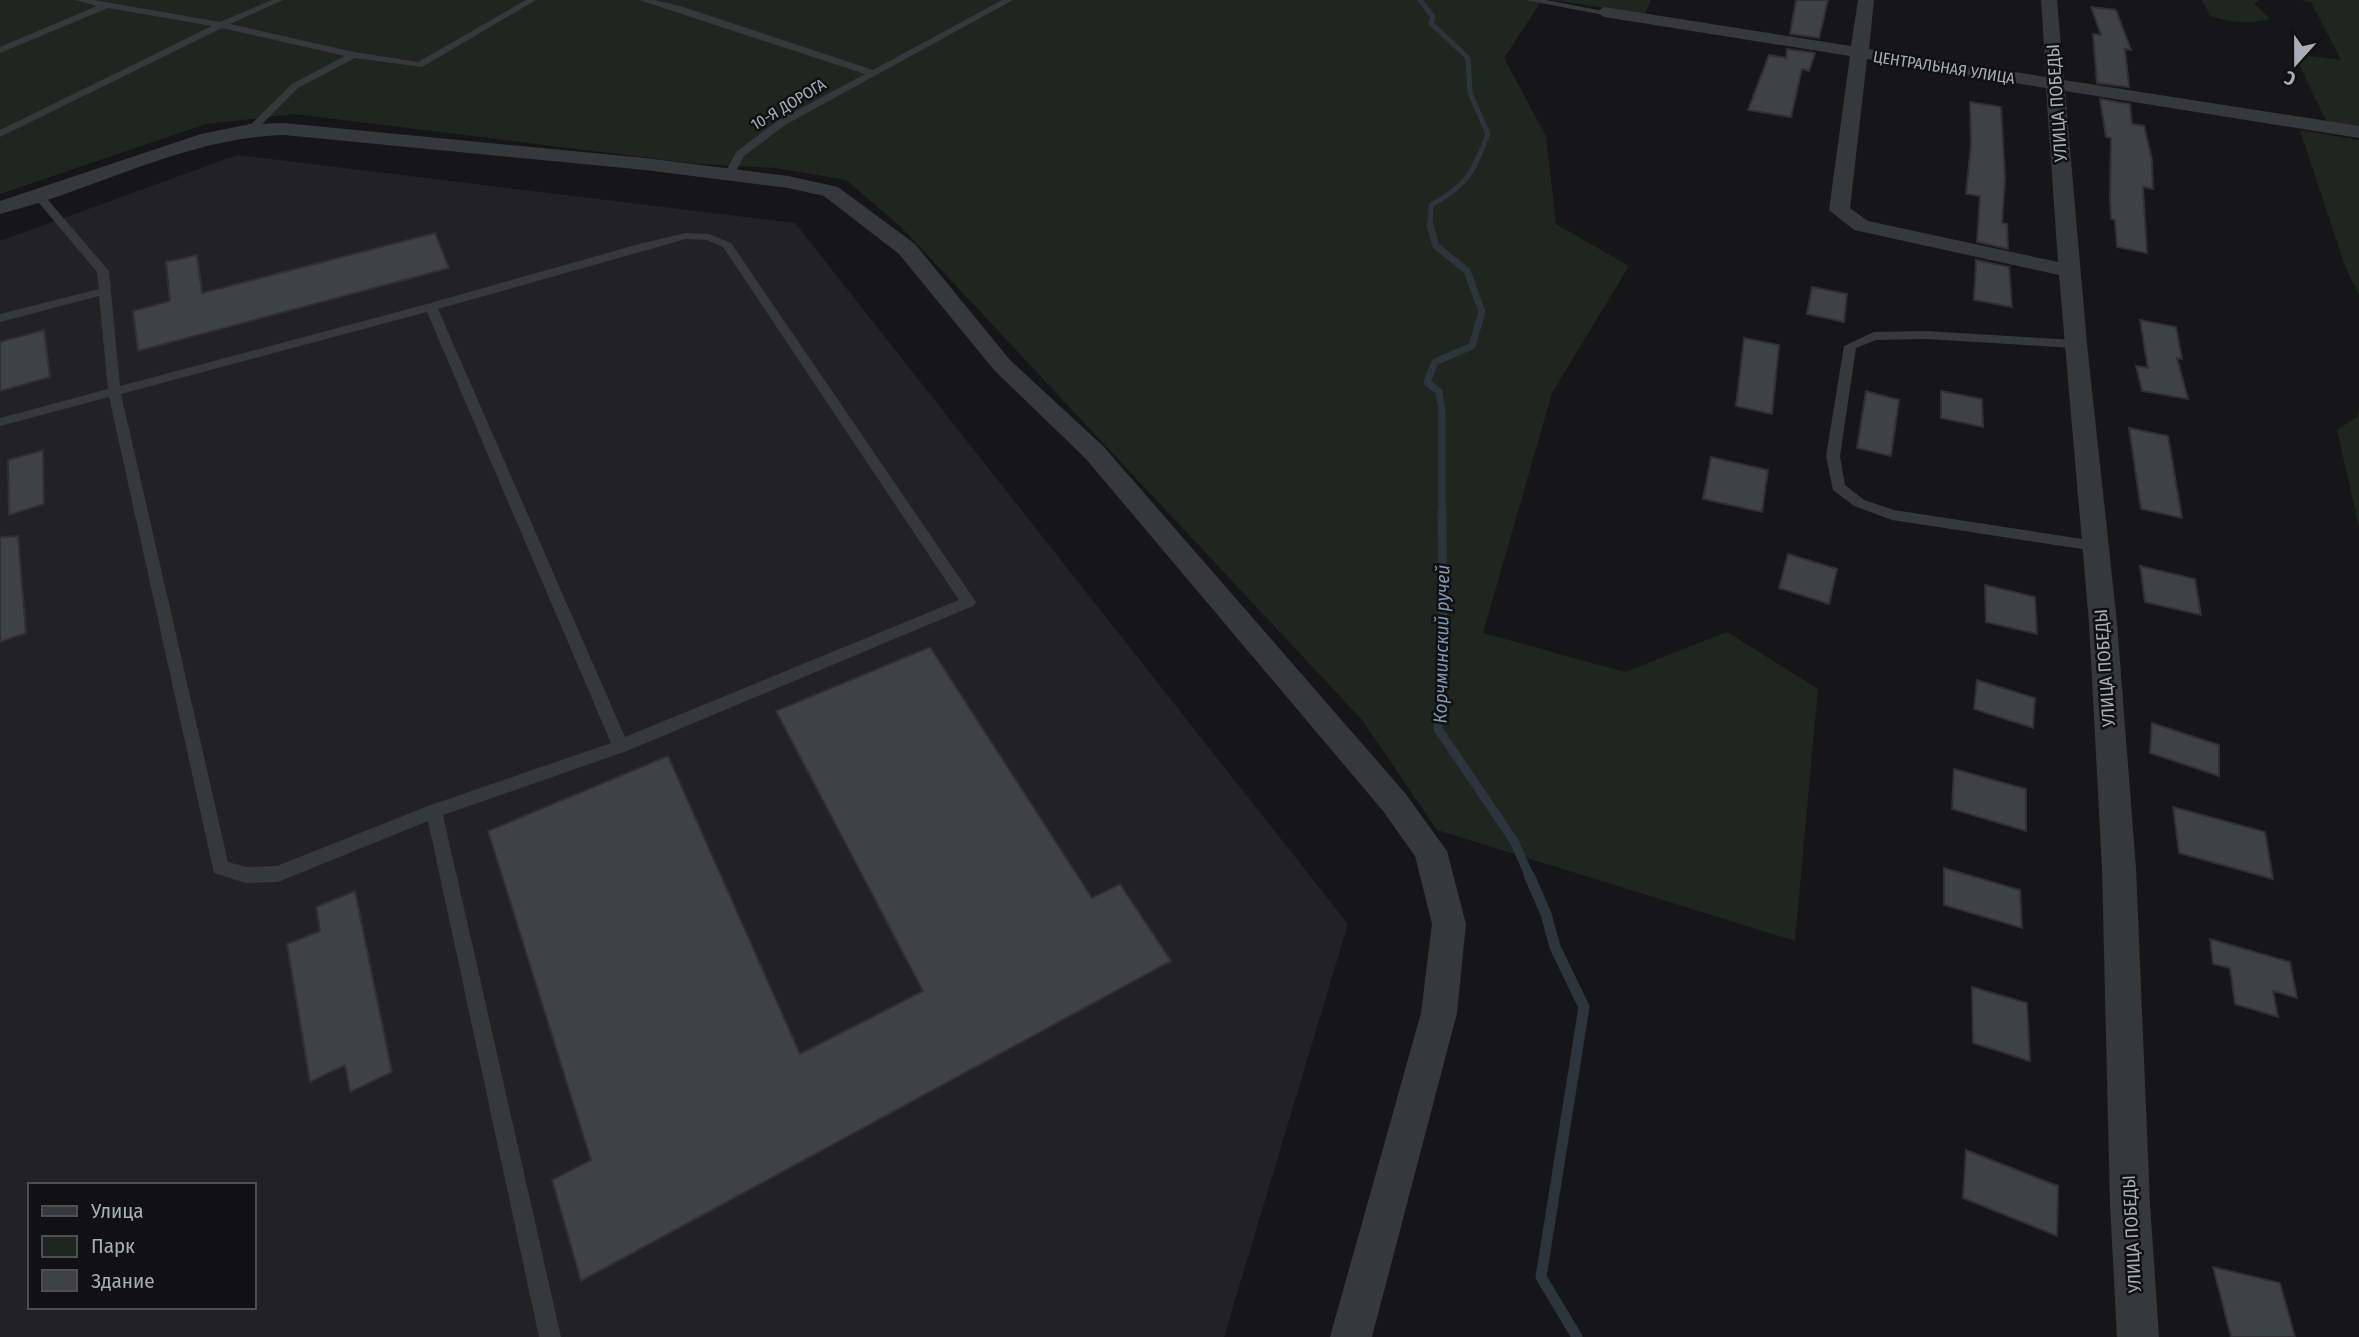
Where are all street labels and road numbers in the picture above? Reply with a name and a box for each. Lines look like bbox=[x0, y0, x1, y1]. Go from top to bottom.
street label: УЛИЦА ПОБЕДЫ bbox=[2042, 43, 2072, 164]
street label: ЦЕНТРАЛЬНАЯ УЛИЦА bbox=[1872, 47, 2017, 88]
street label: 10-Я ДОРОГА bbox=[747, 74, 830, 134]
street label: УЛИЦА ПОБЕДЫ bbox=[2090, 608, 2120, 729]
street label: УЛИЦА ПОБЕДЫ bbox=[2118, 1175, 2146, 1294]

